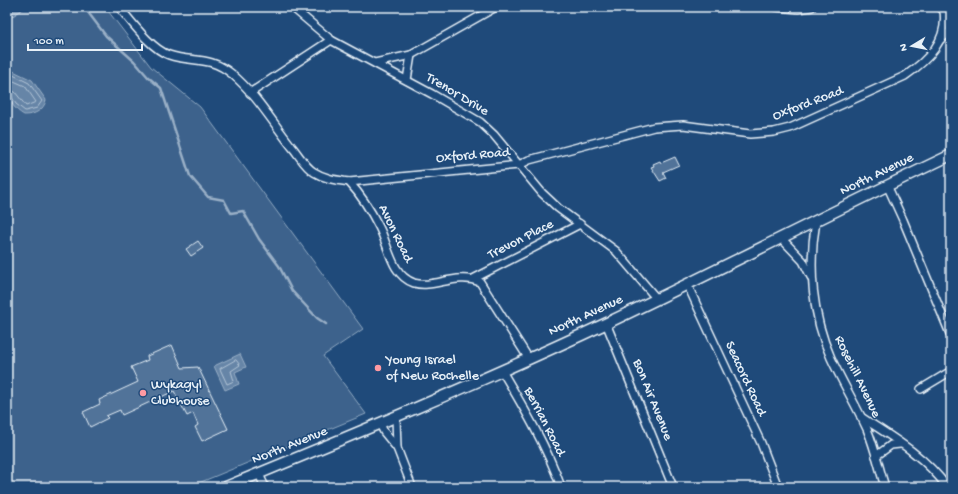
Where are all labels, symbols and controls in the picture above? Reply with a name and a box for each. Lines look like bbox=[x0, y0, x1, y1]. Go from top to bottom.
scale bar bbox=[28, 26, 142, 52]
north arrow bbox=[892, 26, 932, 66]
text: 100 m bbox=[33, 35, 64, 49]
text: N bbox=[898, 43, 911, 52]
street label: Trenor Drive bbox=[422, 69, 492, 121]
street label: Oxford Road bbox=[770, 82, 847, 125]
street label: Oxford Road bbox=[435, 144, 513, 168]
street label: North Avenue bbox=[837, 149, 917, 200]
street label: Avon Road bbox=[374, 202, 417, 267]
street label: Trevon Place bbox=[484, 216, 557, 264]
street label: North Avenue bbox=[546, 291, 627, 341]
street label: Rosehill Avenue bbox=[830, 333, 885, 421]
street label: Seacord Road bbox=[720, 339, 770, 421]
place label: Young Israel of New Rochelle bbox=[384, 352, 480, 385]
street label: Bon Air Avenue bbox=[628, 356, 676, 444]
marker: Young Israel of New Rochelle bbox=[373, 363, 383, 373]
place label: Wykagyl Clubhouse bbox=[151, 377, 210, 410]
street label: Berrian Road bbox=[519, 384, 570, 461]
marker: Wykagyl Clubhouse bbox=[138, 388, 148, 398]
street label: North Avenue bbox=[250, 423, 331, 469]

